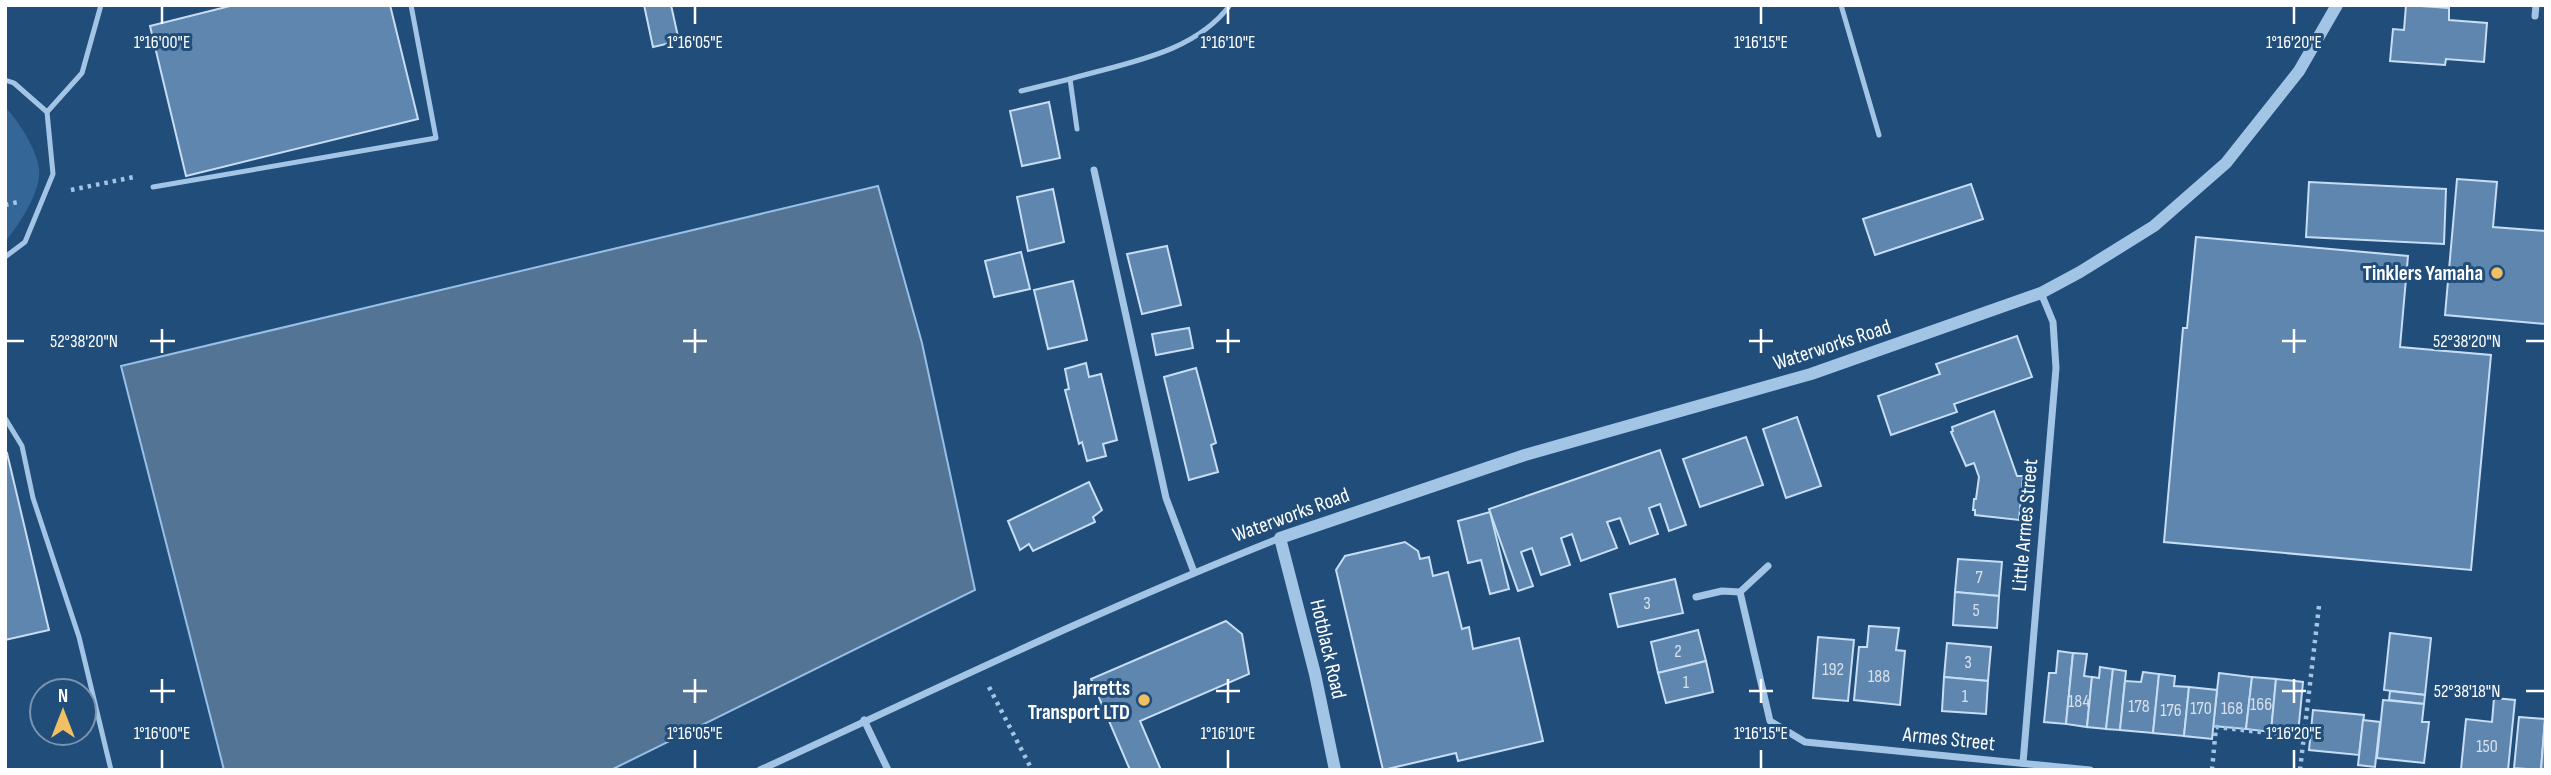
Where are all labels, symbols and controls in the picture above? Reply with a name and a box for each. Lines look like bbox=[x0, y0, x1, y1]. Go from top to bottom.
text: 1°16'00"E bbox=[134, 32, 190, 53]
text: 1°16'05"E bbox=[667, 32, 723, 53]
text: 1°16'10"E bbox=[1201, 32, 1255, 53]
text: 1°16'15"E bbox=[1734, 32, 1788, 53]
text: 1°16'20"E bbox=[2266, 32, 2322, 53]
place label: Tinklers Yamaha bbox=[2363, 261, 2483, 286]
marker: Tinklers Yamaha bbox=[2489, 265, 2505, 281]
street label: Waterworks Road bbox=[1770, 314, 1894, 376]
text: 52°38'20"N bbox=[50, 331, 118, 352]
text: 52°38'20"N bbox=[2433, 331, 2501, 352]
street label: Little Armes Street bbox=[2007, 458, 2043, 592]
street label: Waterworks Road bbox=[1229, 482, 1353, 548]
house number: 7 bbox=[1975, 567, 1983, 588]
house number: 3 bbox=[1643, 593, 1651, 614]
street label: Hotblack Road bbox=[1304, 597, 1352, 701]
house number: 5 bbox=[1972, 600, 1980, 621]
house number: 2 bbox=[1674, 641, 1682, 662]
house number: 3 bbox=[1964, 652, 1972, 673]
house number: 192 bbox=[1822, 659, 1844, 680]
house number: 188 bbox=[1868, 666, 1890, 687]
house number: 1 bbox=[1683, 672, 1690, 693]
place label: Jarretts Transport LTD bbox=[1028, 676, 1130, 725]
north arrow bbox=[28, 677, 98, 747]
text: 52°38'18"N bbox=[2434, 681, 2500, 702]
text: N bbox=[58, 685, 68, 708]
house number: 1 bbox=[1962, 686, 1969, 707]
house number: 184 bbox=[2068, 691, 2091, 712]
marker: Jarretts Transport LTD bbox=[1136, 692, 1152, 708]
house number: 166 bbox=[2250, 694, 2272, 715]
house number: 178 bbox=[2128, 696, 2150, 717]
house number: 170 bbox=[2190, 698, 2212, 719]
house number: 168 bbox=[2221, 698, 2243, 719]
house number: 176 bbox=[2160, 700, 2182, 721]
street label: Armes Street bbox=[1901, 722, 1996, 756]
text: 1°16'00"E bbox=[134, 723, 190, 744]
text: 1°16'05"E bbox=[667, 723, 723, 744]
text: 1°16'10"E bbox=[1201, 723, 1255, 744]
text: 1°16'15"E bbox=[1734, 723, 1788, 744]
text: 1°16'20"E bbox=[2266, 723, 2322, 744]
house number: 150 bbox=[2476, 736, 2498, 757]

